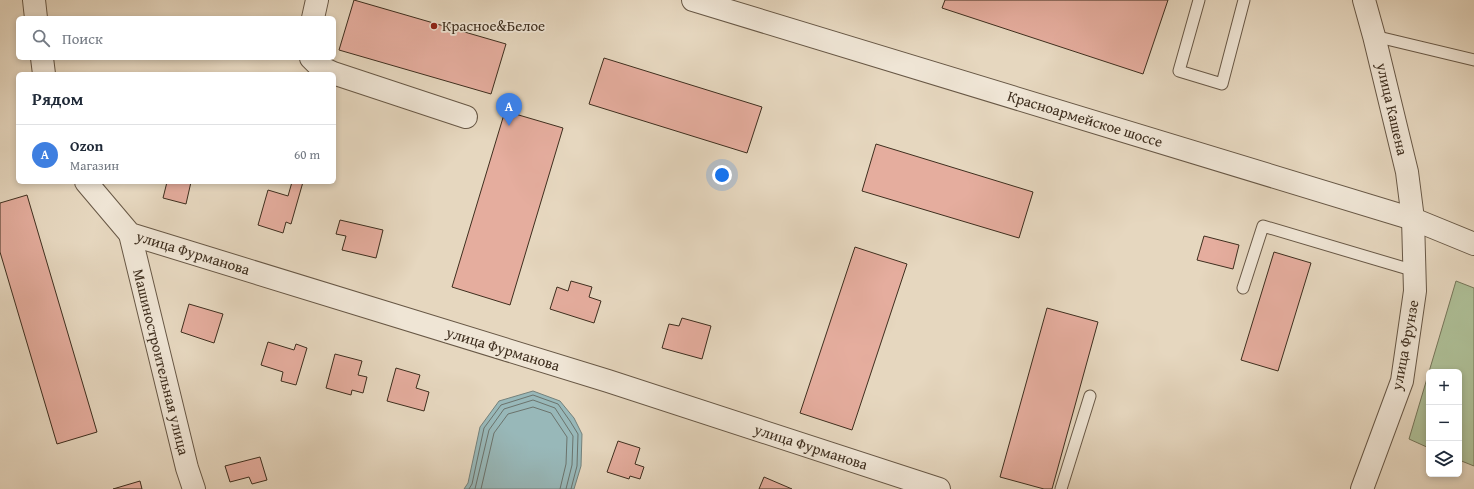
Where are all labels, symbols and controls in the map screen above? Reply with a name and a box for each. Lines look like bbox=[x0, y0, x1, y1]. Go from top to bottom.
place label: Красное&Белое bbox=[442, 15, 545, 36]
search box bbox=[16, 16, 336, 60]
marker: Красное&Белое bbox=[429, 21, 439, 31]
icon: search bbox=[30, 27, 52, 49]
text: Поиск bbox=[62, 28, 103, 49]
street label: улица Кашена bbox=[1371, 60, 1414, 158]
street label: Красноармейское шоссе bbox=[1005, 85, 1165, 152]
text: Рядом bbox=[32, 86, 83, 111]
pin: A bbox=[496, 93, 522, 126]
text: Ozon bbox=[70, 135, 103, 156]
text: A bbox=[41, 145, 49, 164]
text: 60 m bbox=[294, 145, 320, 164]
text: Магазин bbox=[70, 156, 119, 175]
your location bbox=[712, 165, 732, 185]
street label: улица Фурманова bbox=[133, 225, 253, 280]
street label: Машиностроительная улица bbox=[128, 267, 195, 458]
street label: улица Фрунзе bbox=[1385, 298, 1424, 393]
street label: улица Фурманова bbox=[443, 321, 563, 376]
map controls bbox=[1426, 369, 1462, 477]
button: + bbox=[1426, 369, 1462, 405]
button: − bbox=[1426, 405, 1462, 441]
street label: улица Фурманова bbox=[751, 418, 871, 475]
button: layers bbox=[1426, 441, 1462, 477]

